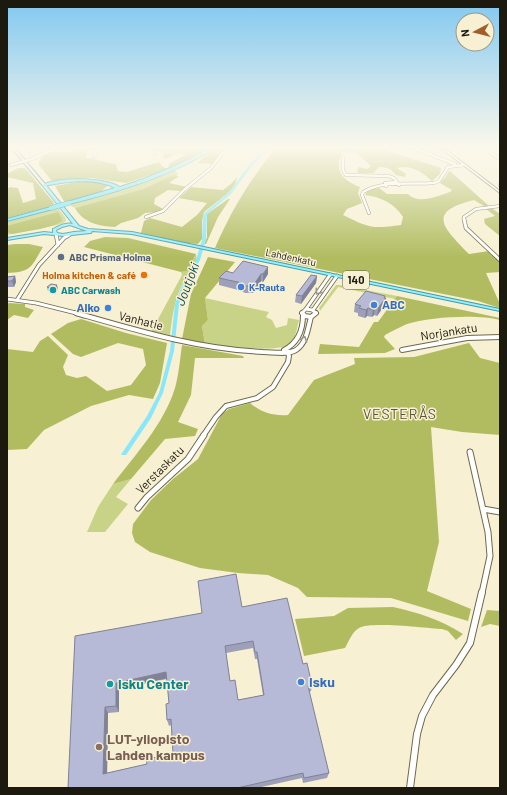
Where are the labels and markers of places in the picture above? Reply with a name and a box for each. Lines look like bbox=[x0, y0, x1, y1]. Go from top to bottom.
place label: ABC Prisma Holma bbox=[69, 251, 151, 263]
marker: ABC Prisma Holma bbox=[56, 252, 66, 262]
place label: Holma kitchen & café bbox=[42, 269, 137, 281]
marker: Holma kitchen & café bbox=[139, 270, 149, 280]
place label: K-Rauta bbox=[249, 281, 285, 293]
marker: K-Rauta bbox=[236, 282, 246, 292]
place label: ABC Carwash bbox=[61, 284, 121, 296]
marker: ABC Carwash bbox=[48, 285, 58, 295]
place label: ABC bbox=[382, 297, 405, 311]
place label: Alko bbox=[76, 300, 100, 314]
marker: ABC bbox=[369, 300, 379, 310]
marker: Alko bbox=[103, 303, 113, 313]
place label: Isku bbox=[309, 673, 335, 690]
place label: Isku Center bbox=[118, 675, 189, 692]
marker: Isku bbox=[296, 677, 306, 687]
marker: Isku Center bbox=[105, 679, 115, 689]
place label: LUT-yliopisto Lahden kampus bbox=[107, 730, 205, 763]
marker: LUT-yliopisto Lahden kampus bbox=[94, 742, 104, 752]

